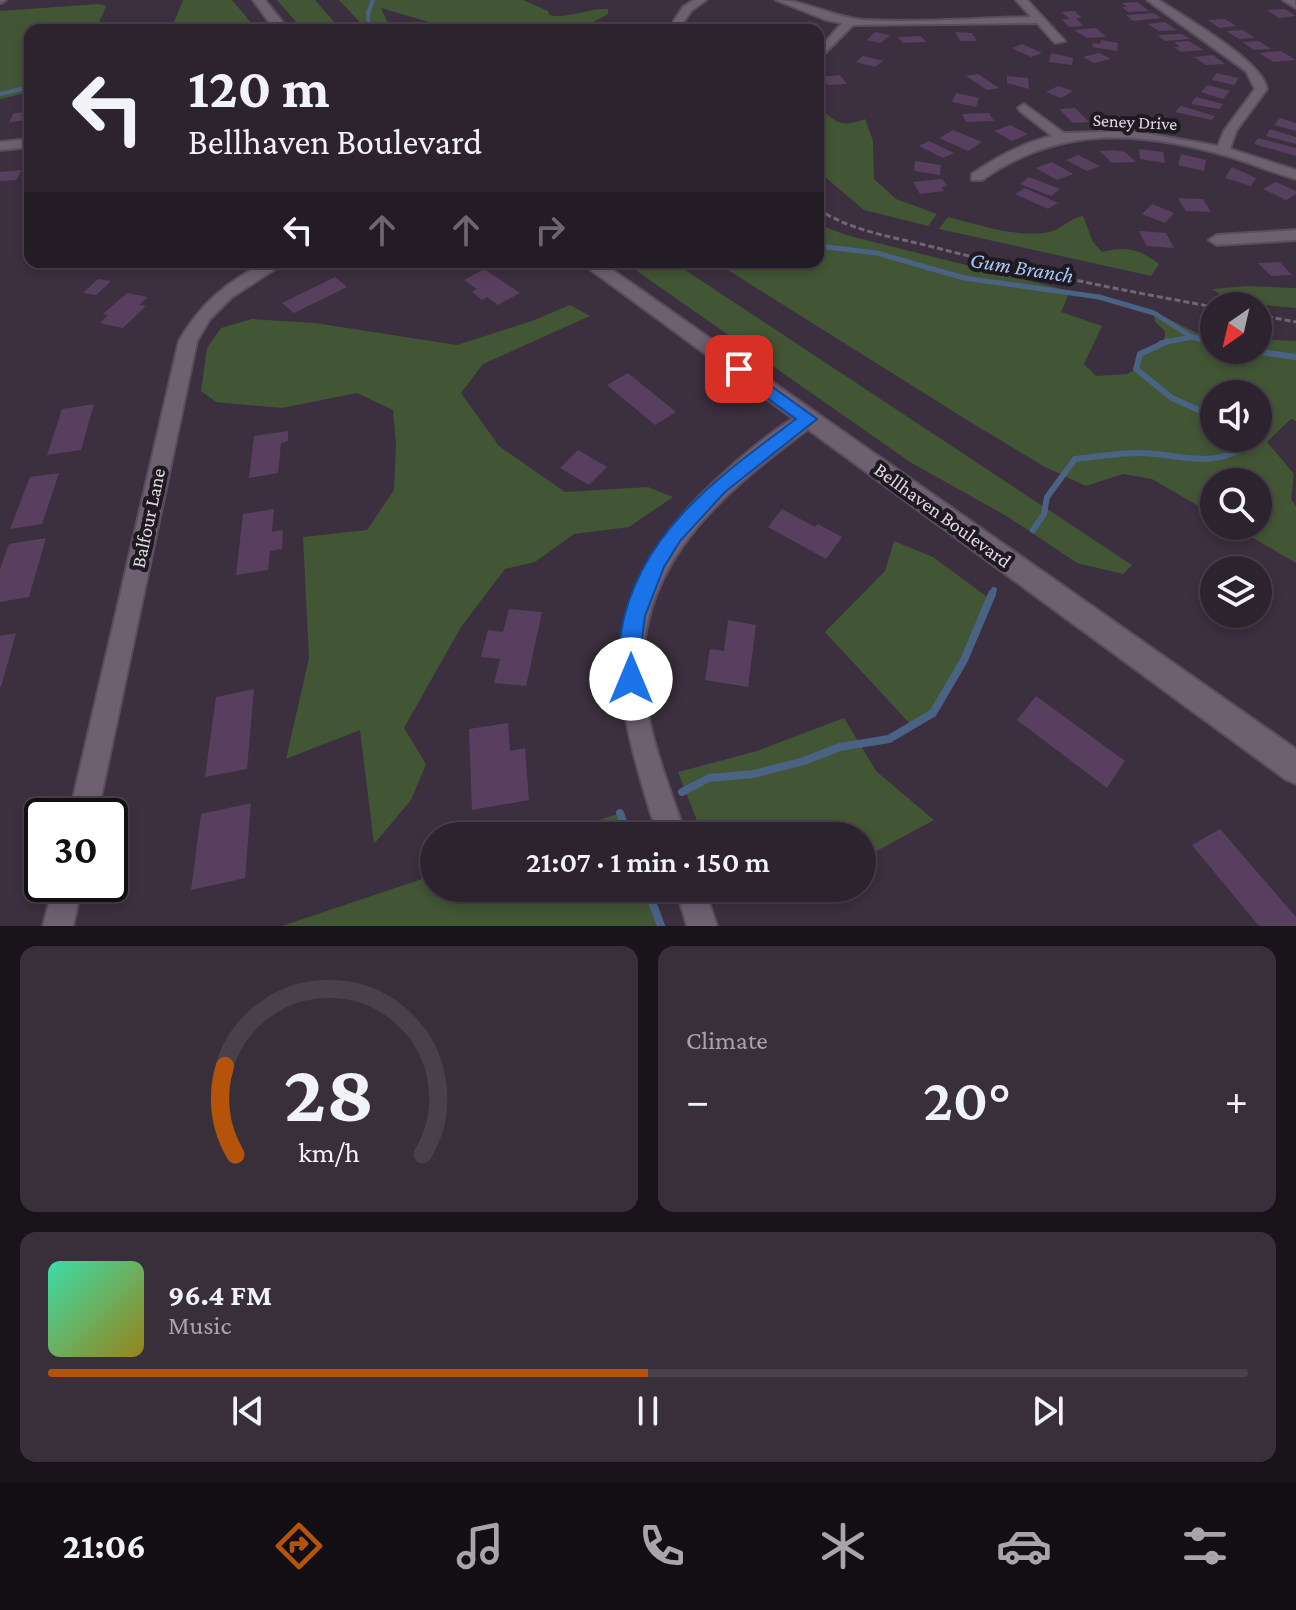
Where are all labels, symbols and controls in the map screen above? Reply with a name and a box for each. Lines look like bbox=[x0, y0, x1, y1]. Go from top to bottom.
icon: left bbox=[56, 56, 160, 160]
text: 120 m bbox=[188, 57, 330, 119]
street label: Seney Drive bbox=[1092, 110, 1178, 134]
text: Bellhaven Boulevard bbox=[188, 122, 482, 162]
icon: left bbox=[276, 208, 320, 252]
icon: ahead bbox=[360, 208, 404, 252]
icon: ahead bbox=[444, 208, 488, 252]
icon: right bbox=[528, 208, 572, 252]
water label: Gum Branch bbox=[969, 247, 1075, 288]
north arrow bbox=[1200, 292, 1272, 364]
map controls bbox=[1200, 292, 1272, 628]
pin bbox=[705, 335, 773, 403]
icon: arrive bbox=[717, 347, 761, 391]
button: sound bbox=[1200, 380, 1272, 452]
street label: Bellhaven Boulevard bbox=[870, 458, 1016, 572]
street label: Balfour Lane bbox=[127, 466, 169, 570]
button: search bbox=[1200, 468, 1272, 540]
button: layers bbox=[1200, 556, 1272, 628]
position arrow bbox=[589, 637, 673, 721]
speed limit sign: 30 bbox=[24, 798, 128, 902]
text: 21:07 · 1 min · 150 m bbox=[526, 845, 770, 878]
text: Climate bbox=[686, 1026, 768, 1055]
text: 28 bbox=[284, 1046, 374, 1139]
text: 20° bbox=[923, 1066, 1011, 1133]
text: − bbox=[686, 1076, 709, 1124]
text: + bbox=[1225, 1076, 1248, 1124]
text: km/h bbox=[298, 1136, 360, 1168]
text: 96.4 FM bbox=[168, 1278, 272, 1311]
text: Music bbox=[168, 1311, 231, 1340]
icon: previous bbox=[226, 1389, 270, 1433]
icon: pause bbox=[626, 1389, 670, 1433]
icon: next bbox=[1026, 1389, 1070, 1433]
icon: directions bbox=[271, 1518, 327, 1574]
icon: music bbox=[452, 1518, 508, 1574]
icon: phone bbox=[634, 1518, 690, 1574]
icon: climate bbox=[815, 1518, 871, 1574]
icon: car bbox=[996, 1518, 1052, 1574]
icon: filters bbox=[1177, 1518, 1233, 1574]
text: 21:06 bbox=[63, 1526, 146, 1566]

